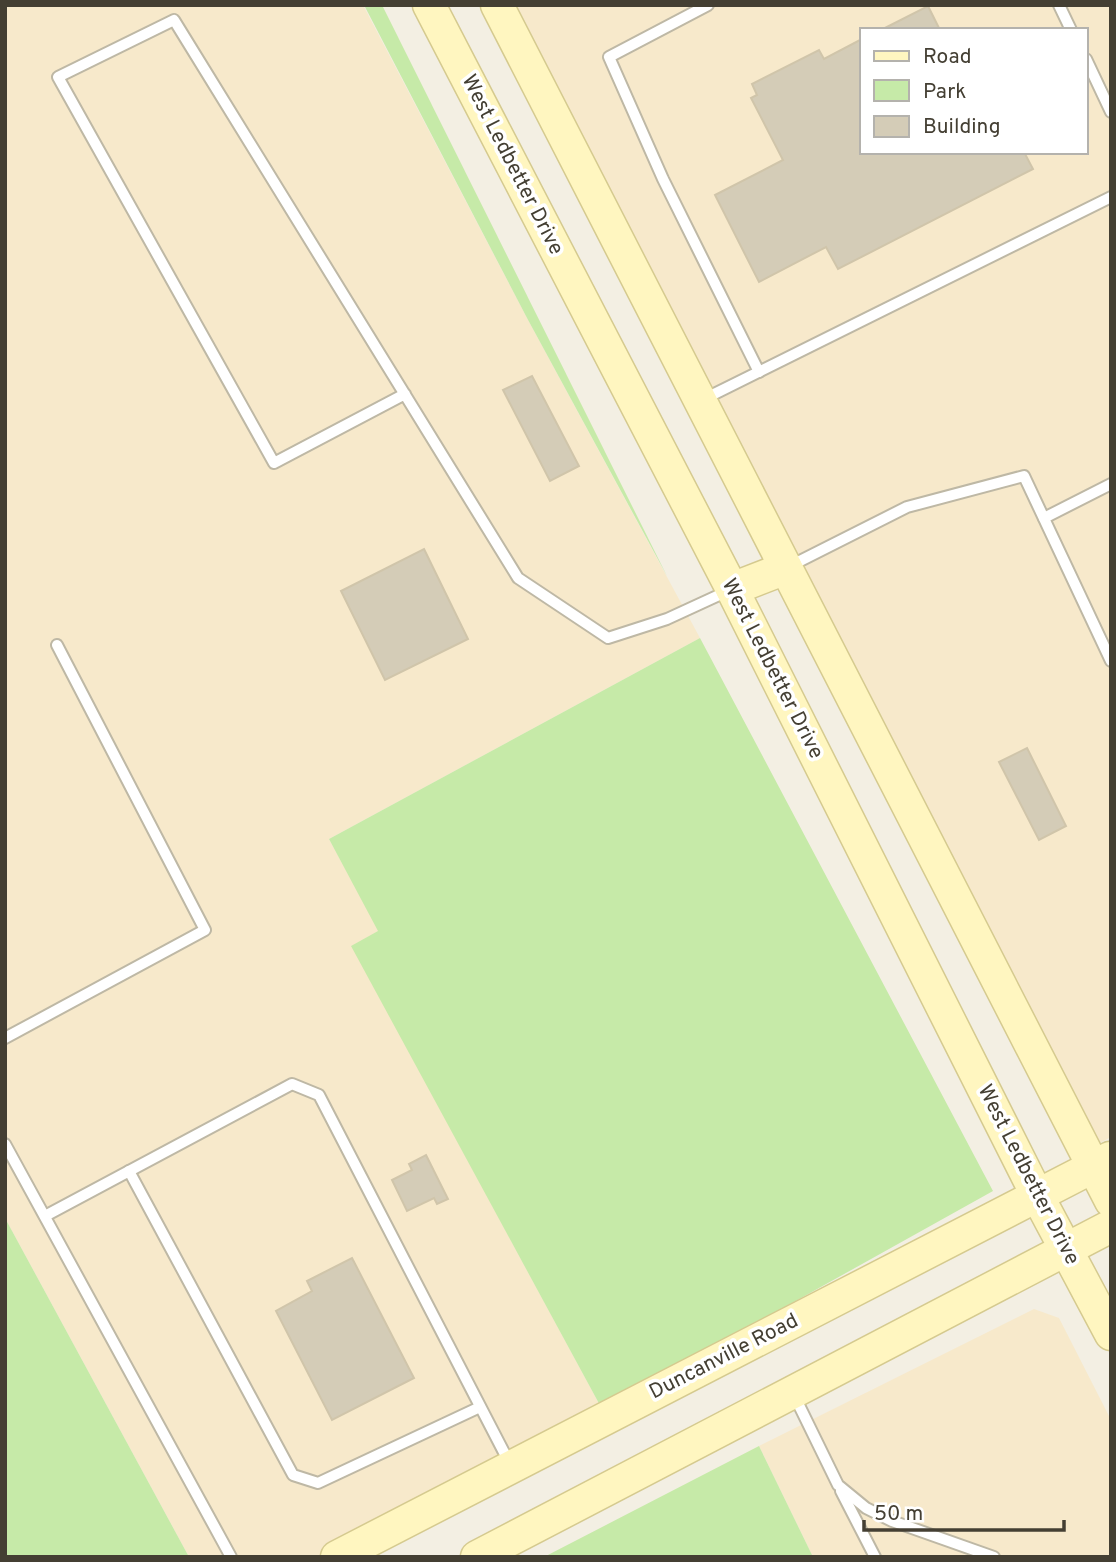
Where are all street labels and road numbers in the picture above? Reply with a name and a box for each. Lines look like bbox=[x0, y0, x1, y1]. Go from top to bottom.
street label: West Ledbetter Drive bbox=[455, 70, 569, 260]
street label: West Ledbetter Drive bbox=[715, 574, 829, 764]
street label: West Ledbetter Drive bbox=[971, 1080, 1085, 1270]
street label: Duncanville Road bbox=[645, 1308, 803, 1406]

